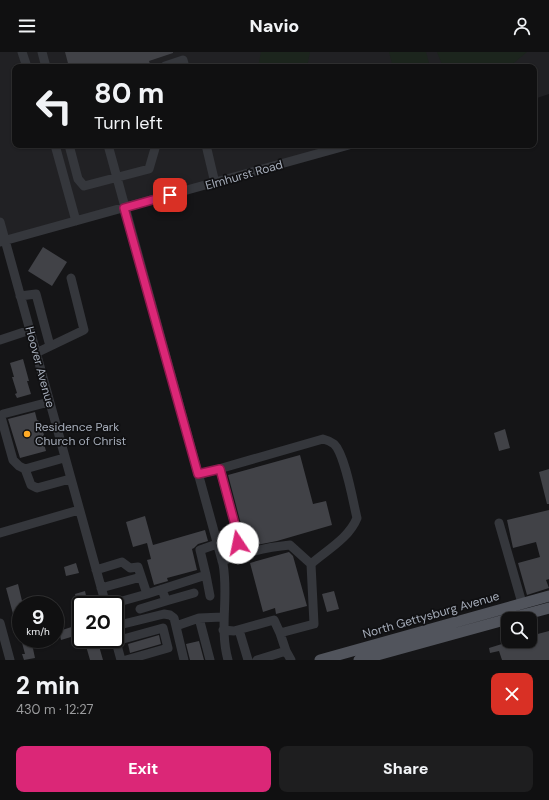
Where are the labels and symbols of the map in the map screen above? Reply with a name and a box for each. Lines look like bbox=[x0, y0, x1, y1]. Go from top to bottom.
street label: Elmhurst Road bbox=[203, 156, 285, 194]
pin bbox=[153, 178, 187, 212]
street label: Hoover Avenue bbox=[21, 325, 59, 410]
place label: Residence Park Church of Christ bbox=[35, 419, 127, 449]
marker: Residence Park Church of Christ bbox=[22, 429, 32, 439]
position arrow bbox=[217, 522, 259, 564]
street label: North Gettysburg Avenue bbox=[361, 588, 501, 642]
speed limit sign: 20 bbox=[72, 596, 124, 648]

